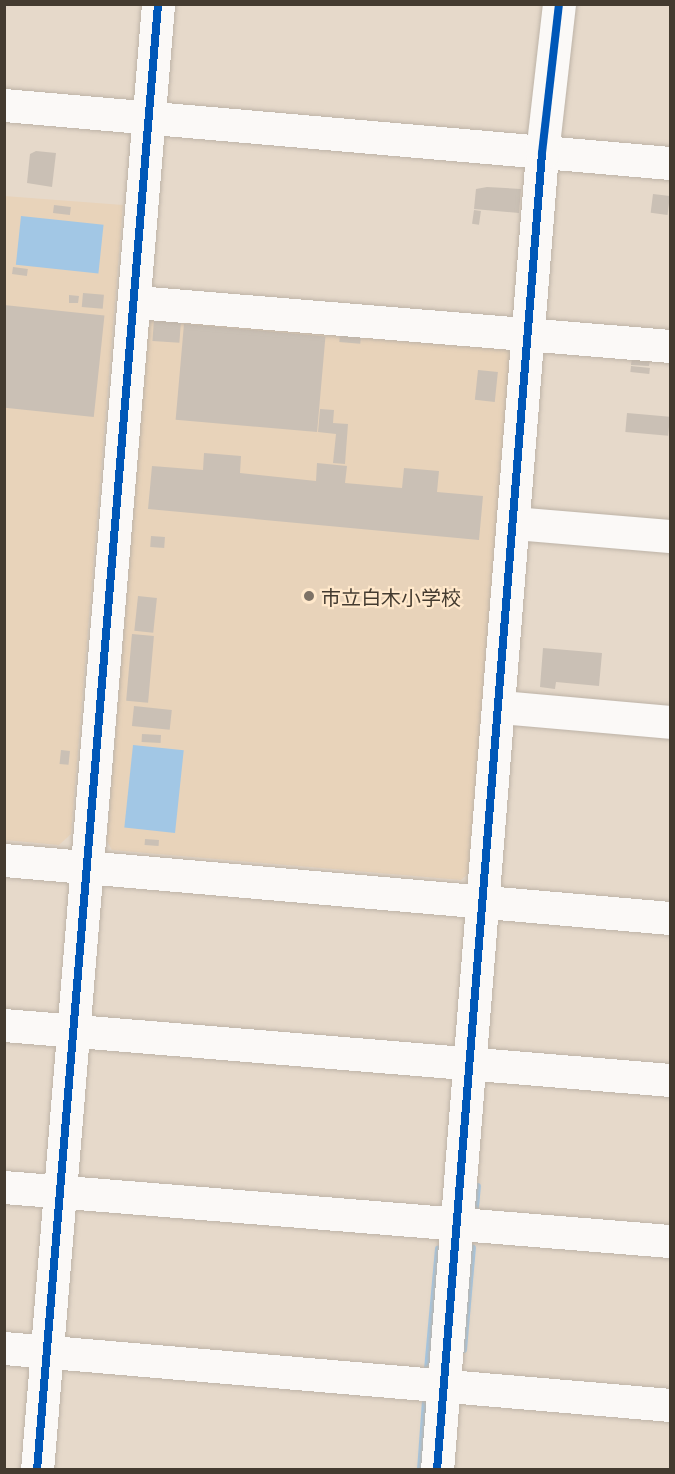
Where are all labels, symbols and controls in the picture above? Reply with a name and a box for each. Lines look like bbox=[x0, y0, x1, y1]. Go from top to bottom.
place label: 市立白木小学校 bbox=[321, 584, 461, 608]
marker: 市立白木小学校 bbox=[302, 589, 316, 603]

